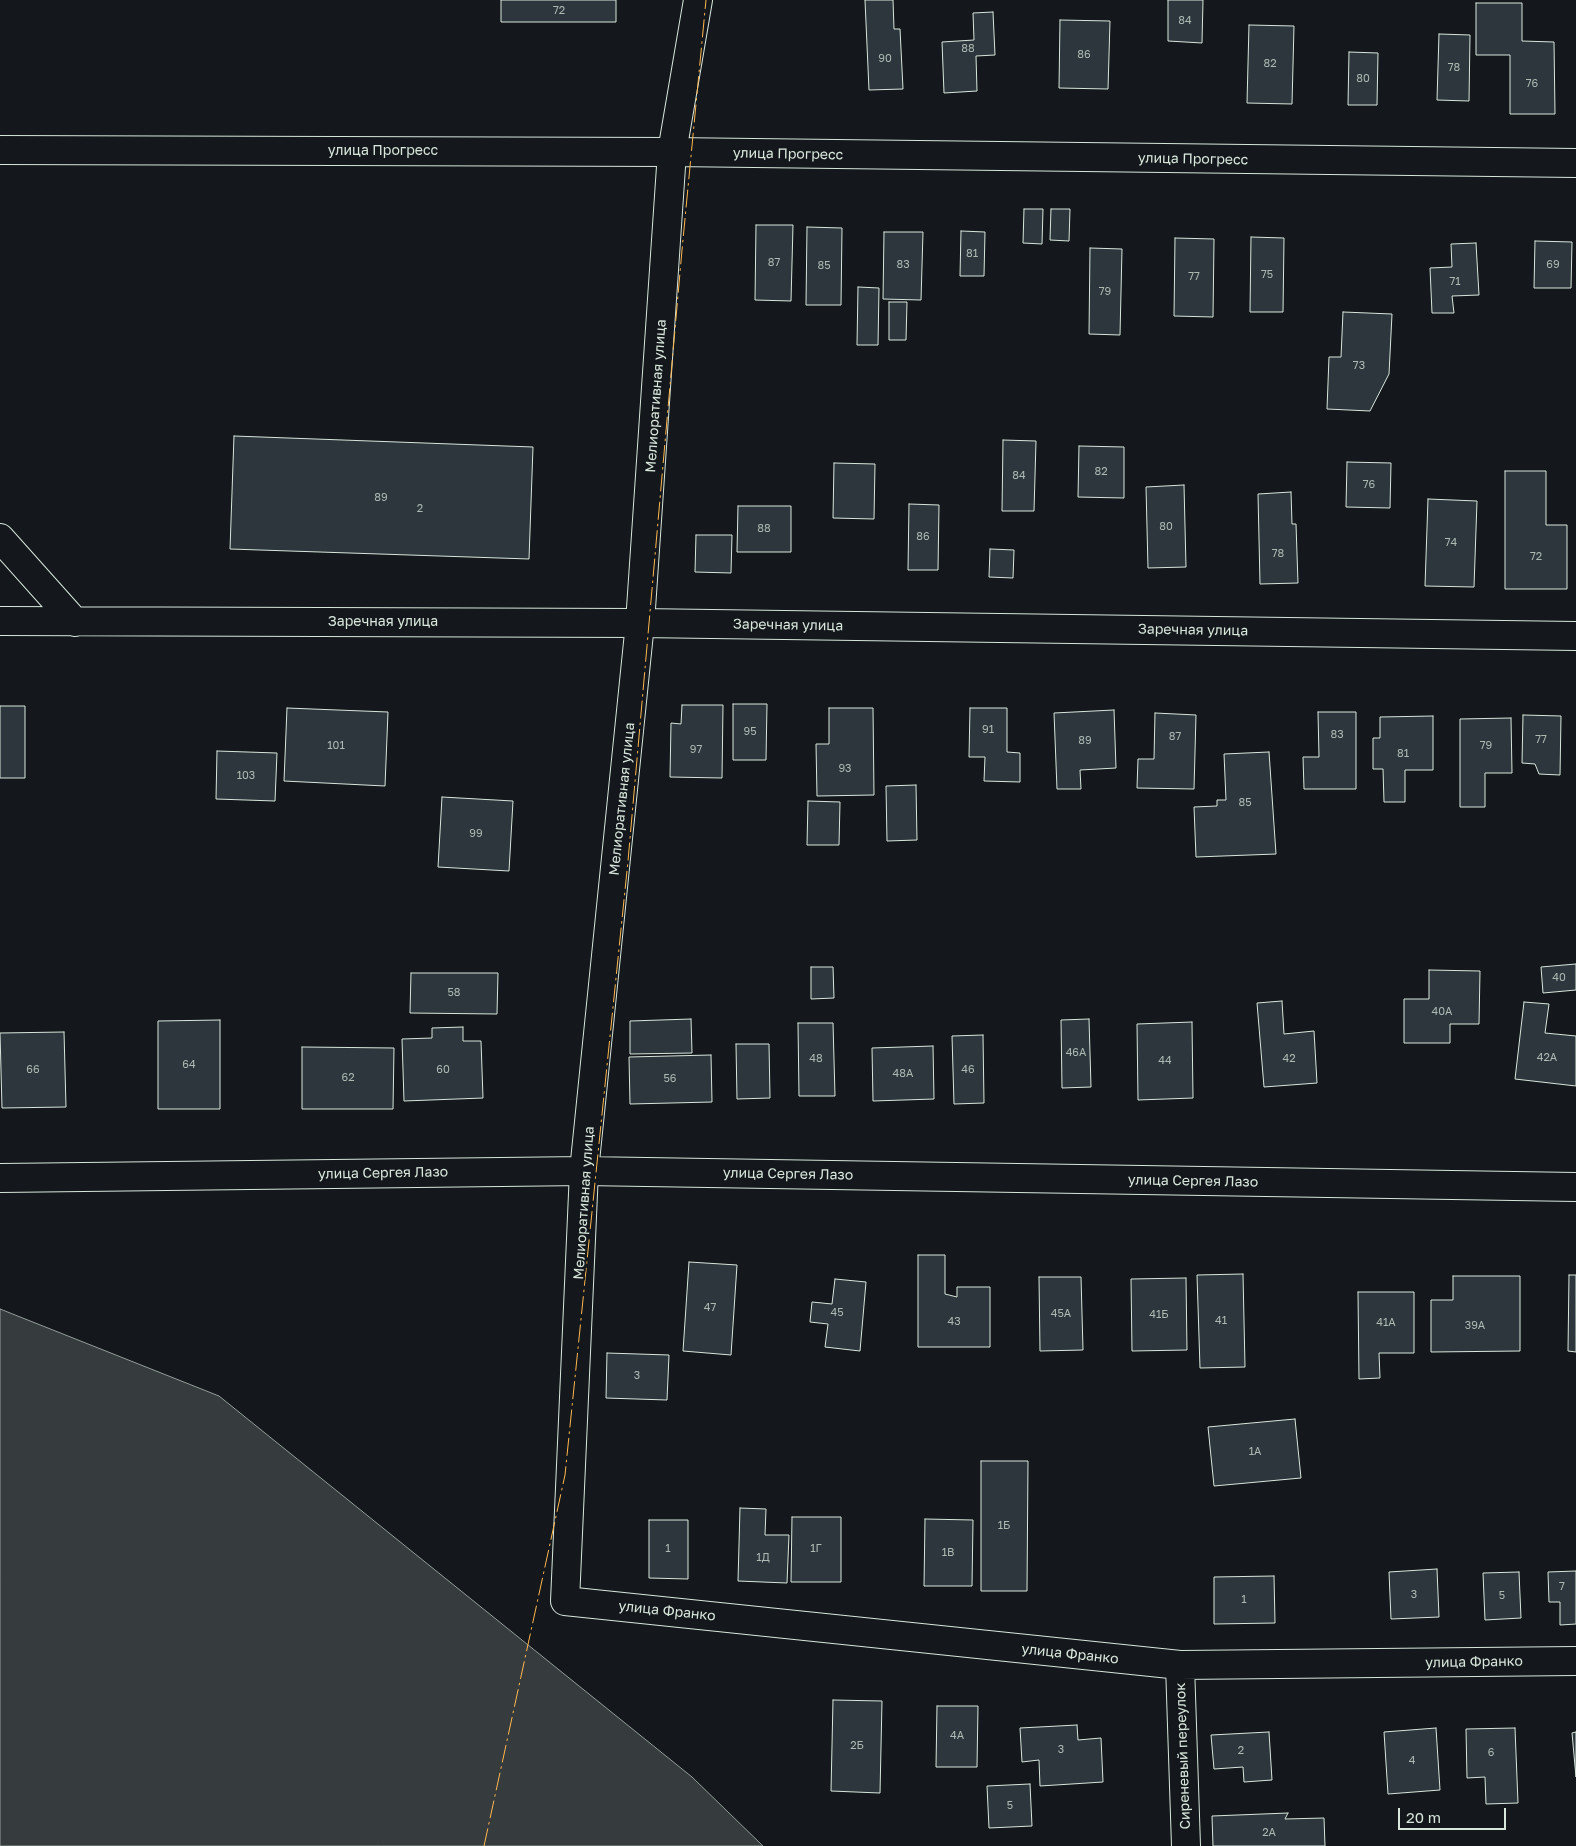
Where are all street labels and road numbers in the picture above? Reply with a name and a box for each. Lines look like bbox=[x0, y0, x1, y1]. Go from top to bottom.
street label: улица Прогресс bbox=[328, 143, 438, 159]
street label: улица Прогресс bbox=[733, 145, 843, 163]
street label: улица Прогресс bbox=[1138, 150, 1248, 168]
street label: Мелиоративная улица bbox=[642, 319, 670, 473]
street label: Заречная улица bbox=[328, 614, 438, 630]
street label: Заречная улица bbox=[733, 616, 843, 634]
street label: Заречная улица bbox=[1138, 621, 1248, 639]
street label: Мелиоративная улица bbox=[606, 722, 638, 876]
street label: Мелиоративная улица bbox=[570, 1126, 598, 1280]
street label: улица Сергея Лазо bbox=[318, 1163, 448, 1183]
street label: улица Сергея Лазо bbox=[723, 1164, 853, 1184]
street label: улица Сергея Лазо bbox=[1128, 1171, 1258, 1191]
street label: улица Франко bbox=[617, 1598, 717, 1624]
street label: улица Франко bbox=[1020, 1641, 1120, 1667]
street label: улица Франко bbox=[1425, 1653, 1523, 1671]
street label: Сиреневый переулок bbox=[1172, 1682, 1194, 1830]

